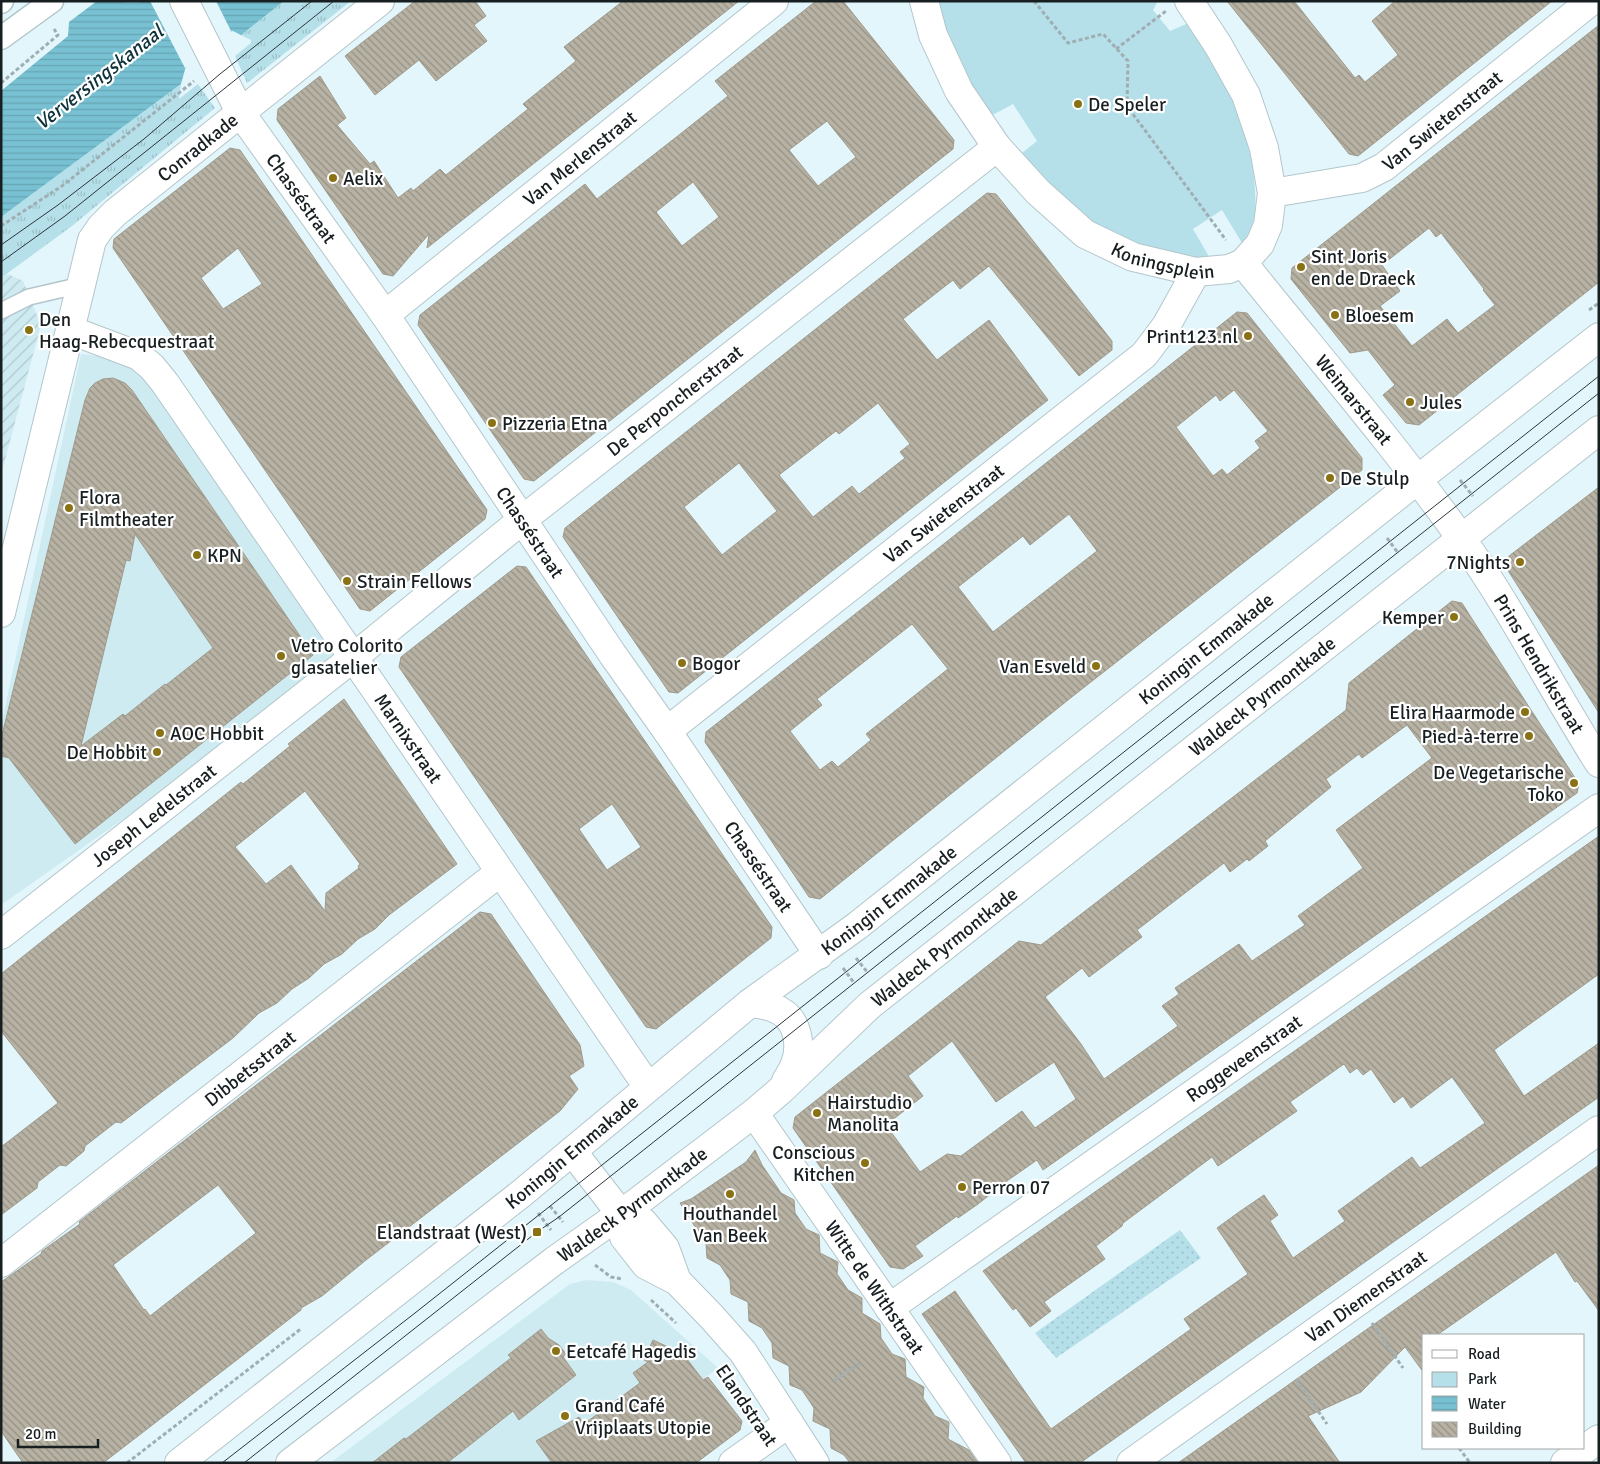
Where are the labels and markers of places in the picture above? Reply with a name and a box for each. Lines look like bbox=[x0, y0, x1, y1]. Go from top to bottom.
place label: De Speler bbox=[1088, 93, 1166, 117]
marker: De Speler bbox=[1072, 98, 1084, 110]
place label: Aelix bbox=[343, 167, 383, 191]
marker: Aelix bbox=[327, 172, 339, 184]
place label: Sint Joris en de Draeck bbox=[1311, 245, 1416, 291]
marker: Sint Joris en de Draeck bbox=[1295, 261, 1307, 273]
place label: Bloesem bbox=[1345, 304, 1414, 328]
place label: Den Haag-Rebecquestraat bbox=[39, 308, 215, 354]
marker: Bloesem bbox=[1329, 309, 1341, 321]
marker: Den Haag-Rebecquestraat bbox=[23, 324, 35, 336]
place label: Print123.nl bbox=[1146, 325, 1238, 349]
marker: Print123.nl bbox=[1242, 330, 1254, 342]
place label: Jules bbox=[1420, 391, 1462, 415]
marker: Jules bbox=[1404, 396, 1416, 408]
place label: Pizzeria Etna bbox=[502, 412, 608, 436]
marker: Pizzeria Etna bbox=[486, 417, 498, 429]
place label: De Stulp bbox=[1340, 467, 1409, 491]
marker: De Stulp bbox=[1324, 472, 1336, 484]
place label: Flora Filmtheater bbox=[79, 486, 174, 532]
marker: Flora Filmtheater bbox=[63, 502, 75, 514]
place label: KPN bbox=[207, 544, 242, 568]
marker: KPN bbox=[191, 549, 203, 561]
place label: 7Nights bbox=[1446, 551, 1510, 575]
marker: 7Nights bbox=[1514, 556, 1526, 568]
place label: Strain Fellows bbox=[357, 570, 472, 594]
marker: Strain Fellows bbox=[341, 575, 353, 587]
place label: Kemper bbox=[1382, 606, 1444, 630]
marker: Kemper bbox=[1448, 611, 1460, 623]
place label: Vetro Colorito glasatelier bbox=[291, 634, 403, 680]
marker: Vetro Colorito glasatelier bbox=[275, 650, 287, 662]
place label: Bogor bbox=[692, 652, 740, 676]
place label: Van Esveld bbox=[999, 655, 1086, 679]
marker: Bogor bbox=[676, 657, 688, 669]
marker: Van Esveld bbox=[1090, 660, 1102, 672]
place label: Elira Haarmode bbox=[1389, 701, 1515, 725]
marker: Elira Haarmode bbox=[1519, 706, 1531, 718]
place label: AOC Hobbit bbox=[170, 722, 264, 746]
place label: Pied-à-terre bbox=[1421, 725, 1519, 749]
marker: AOC Hobbit bbox=[154, 727, 166, 739]
marker: Pied-à-terre bbox=[1523, 730, 1535, 742]
place label: De Hobbit bbox=[67, 741, 147, 765]
marker: De Hobbit bbox=[151, 746, 163, 758]
place label: De Vegetarische Toko bbox=[1433, 761, 1564, 807]
marker: De Vegetarische Toko bbox=[1568, 777, 1580, 789]
place label: Hairstudio Manolita bbox=[827, 1091, 912, 1137]
marker: Hairstudio Manolita bbox=[811, 1107, 823, 1119]
place label: Conscious Kitchen bbox=[772, 1141, 855, 1187]
marker: Conscious Kitchen bbox=[859, 1157, 871, 1169]
place label: Perron 07 bbox=[972, 1176, 1050, 1200]
marker: Perron 07 bbox=[956, 1181, 968, 1193]
marker: Houthandel Van Beek bbox=[724, 1188, 736, 1200]
place label: Houthandel Van Beek bbox=[682, 1202, 778, 1248]
place label: Elandstraat (West) bbox=[376, 1221, 527, 1245]
marker: Elandstraat (West) bbox=[531, 1226, 543, 1238]
place label: Eetcafé Hagedis bbox=[566, 1340, 696, 1364]
marker: Eetcafé Hagedis bbox=[550, 1345, 562, 1357]
place label: Grand Café Vrijplaats Utopie bbox=[575, 1394, 711, 1440]
marker: Grand Café Vrijplaats Utopie bbox=[559, 1410, 571, 1422]

